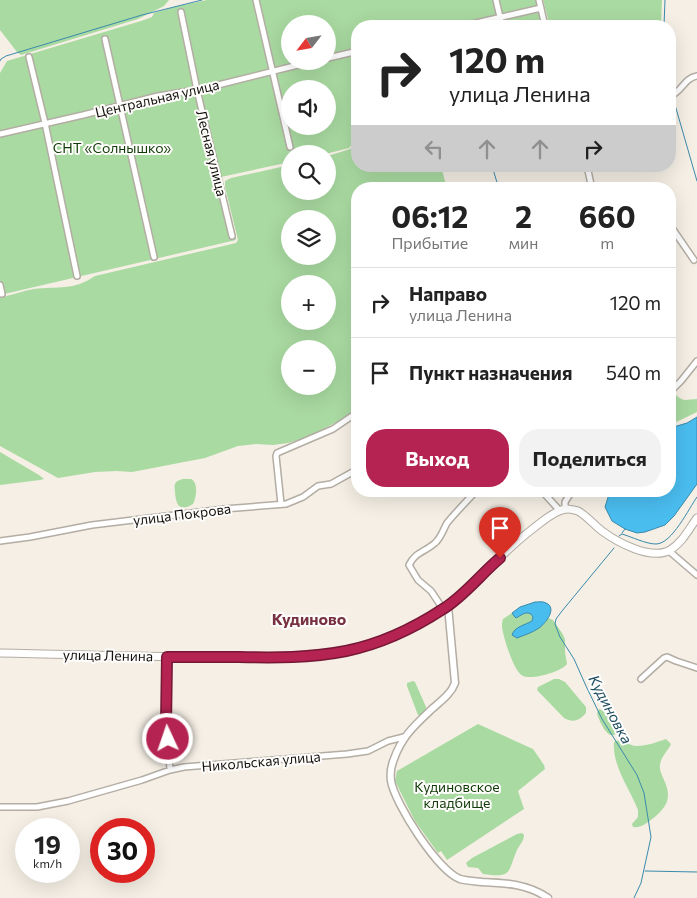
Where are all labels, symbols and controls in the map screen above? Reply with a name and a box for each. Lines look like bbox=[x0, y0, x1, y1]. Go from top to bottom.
north arrow bbox=[281, 15, 336, 70]
map controls bbox=[281, 15, 336, 395]
text: 120 m bbox=[449, 37, 545, 80]
icon: right bbox=[366, 40, 431, 105]
street label: Центральная улица bbox=[93, 75, 221, 121]
button: sound bbox=[281, 80, 336, 135]
text: улица Ленина bbox=[449, 80, 591, 107]
street label: Лесная улица bbox=[193, 108, 231, 198]
icon: left bbox=[420, 135, 448, 163]
icon: ahead bbox=[473, 135, 501, 163]
icon: ahead bbox=[526, 135, 554, 163]
icon: right bbox=[579, 135, 607, 163]
park label: СНТ «Солнышко» bbox=[53, 139, 171, 156]
button: search bbox=[281, 145, 336, 200]
text: 06:12 bbox=[391, 197, 468, 234]
text: 2 bbox=[515, 197, 532, 234]
text: 660 bbox=[579, 197, 636, 234]
button: layers bbox=[281, 210, 336, 265]
text: Прибытие bbox=[391, 233, 468, 252]
text: мин bbox=[509, 233, 538, 252]
text: m bbox=[600, 233, 614, 252]
button: + bbox=[281, 275, 336, 330]
text: Направо bbox=[409, 282, 487, 305]
icon: right bbox=[366, 289, 394, 317]
text: 120 m bbox=[610, 291, 661, 314]
text: улица Ленина bbox=[409, 305, 512, 324]
button: − bbox=[281, 340, 336, 395]
icon: arrive bbox=[366, 359, 394, 387]
text: Пункт назначения bbox=[409, 361, 572, 384]
text: 540 m bbox=[606, 361, 661, 384]
button: Выход bbox=[366, 429, 509, 487]
button: Поделиться bbox=[519, 429, 661, 487]
street label: улица Покрова bbox=[132, 500, 232, 528]
pin bbox=[479, 507, 521, 558]
icon: arrive bbox=[486, 514, 514, 542]
district label: Кудиново bbox=[272, 609, 347, 628]
street label: улица Ленина bbox=[63, 646, 153, 664]
water label: Кудиновка bbox=[585, 672, 637, 747]
position arrow bbox=[141, 712, 193, 764]
street label: Никольская улица bbox=[201, 747, 321, 775]
park label: Кудиновское кладбище bbox=[414, 778, 500, 811]
speed limit sign: 30 bbox=[90, 818, 155, 883]
text: 19 bbox=[34, 829, 61, 859]
text: km/h bbox=[33, 856, 62, 870]

